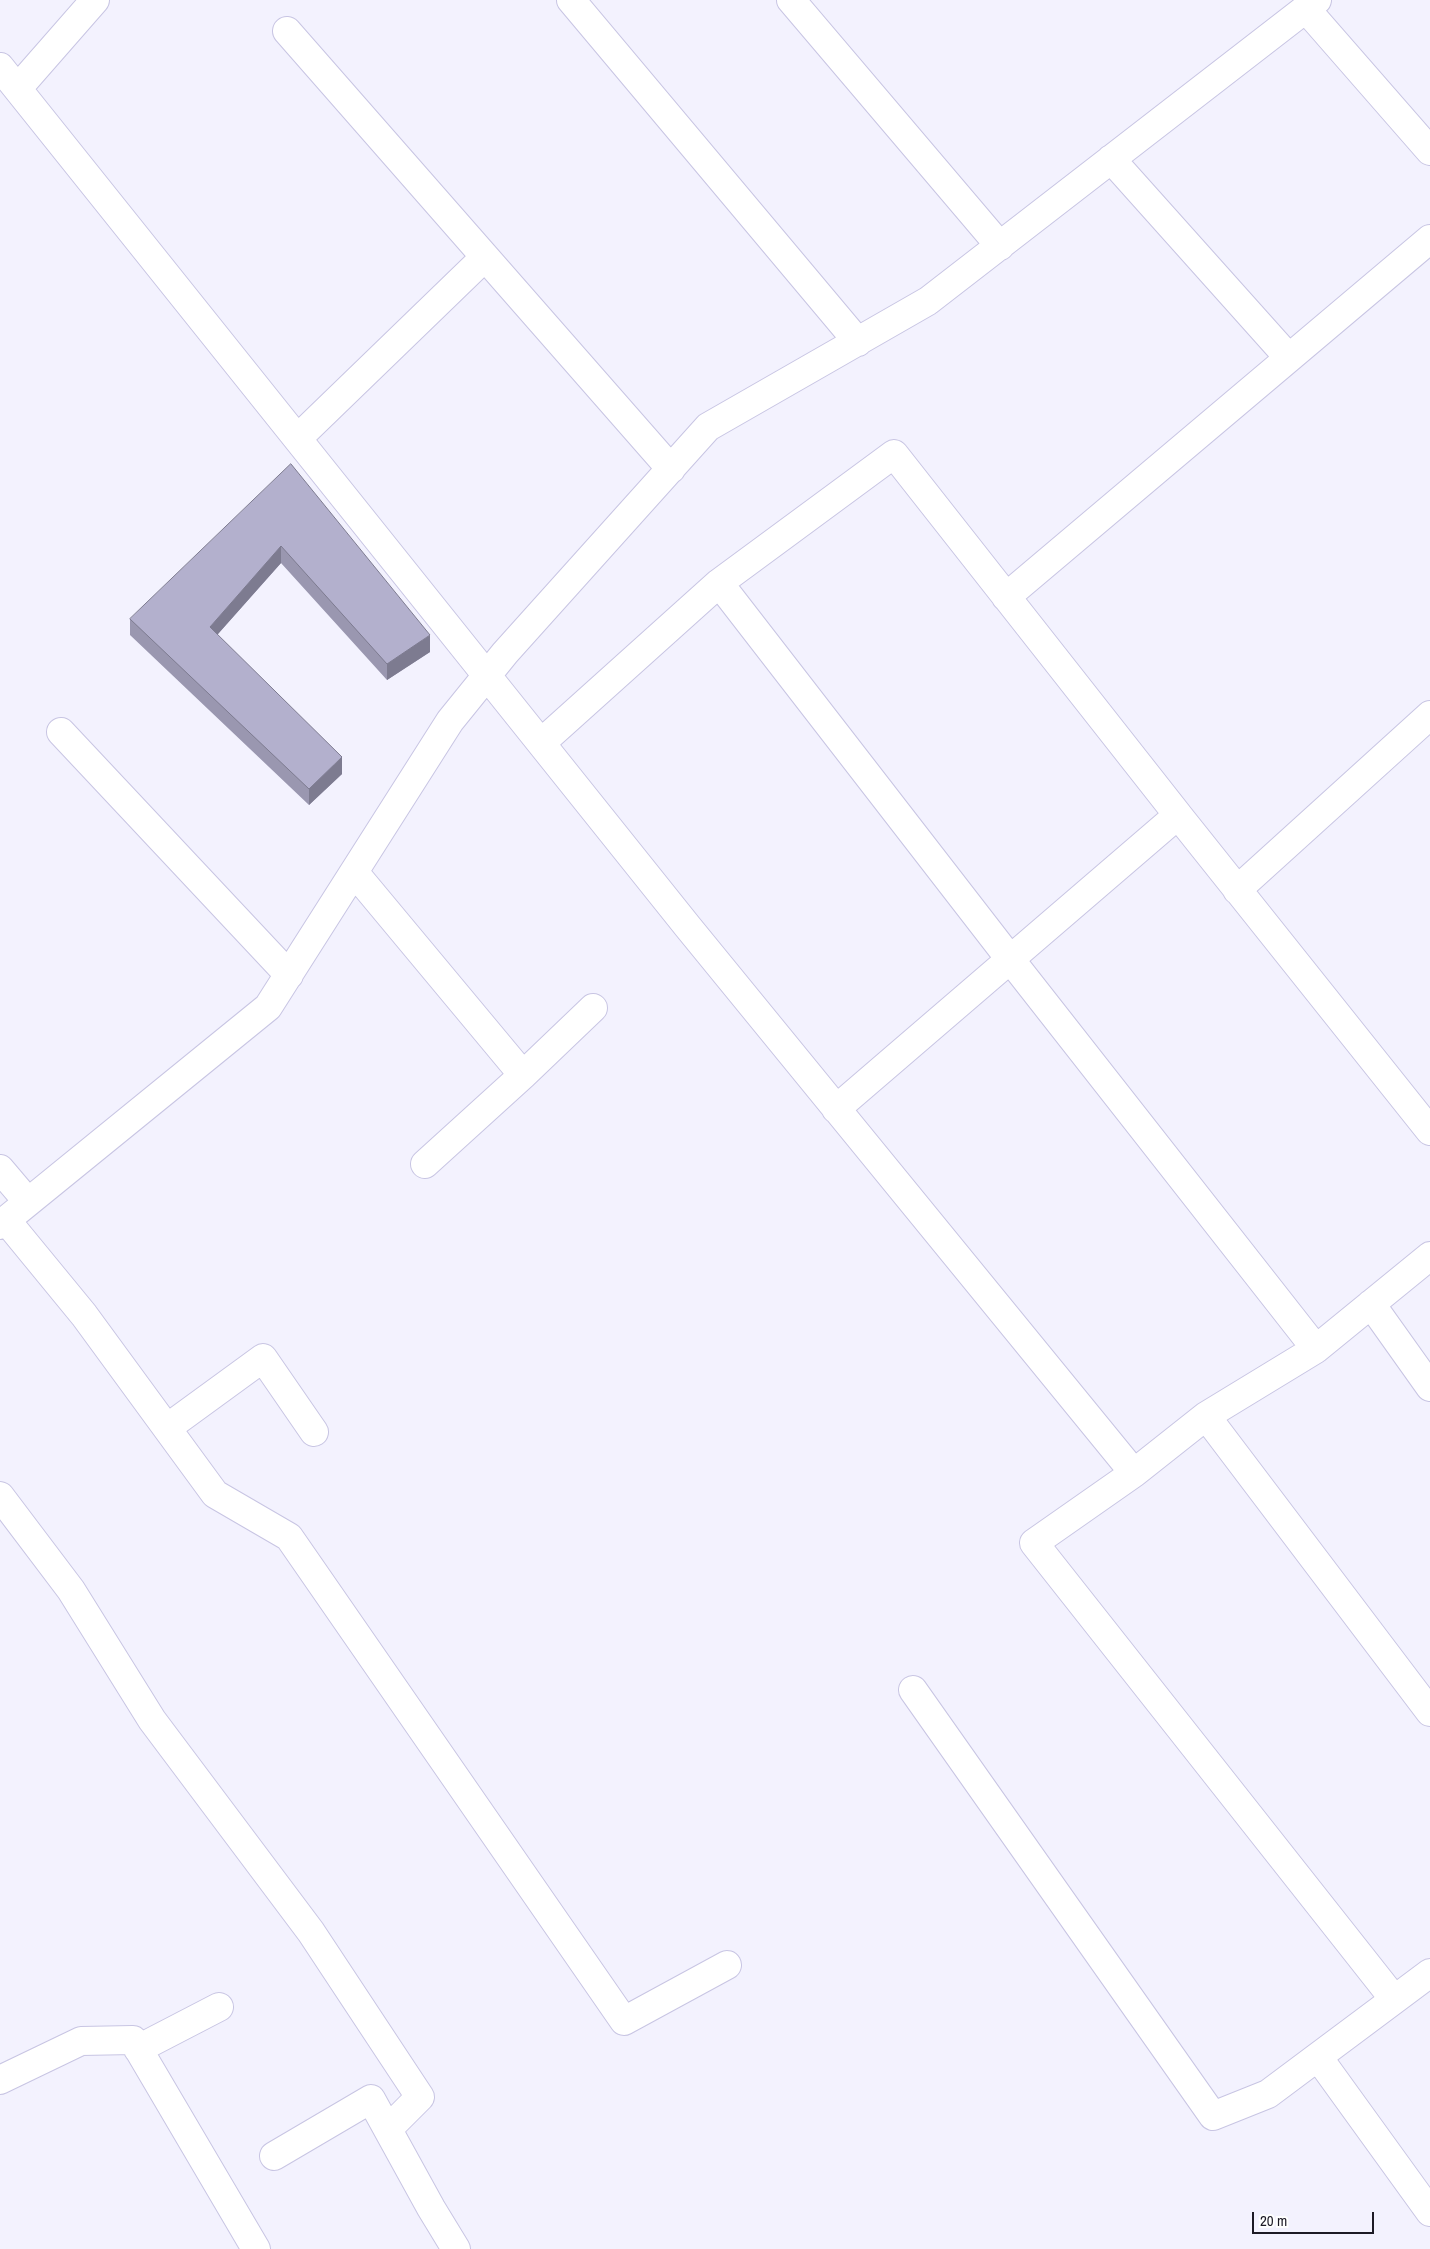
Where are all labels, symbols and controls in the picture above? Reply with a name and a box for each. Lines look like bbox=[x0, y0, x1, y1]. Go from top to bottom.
scale bar bbox=[1255, 2202, 1378, 2234]
text: 20 m bbox=[1260, 2210, 1287, 2231]

